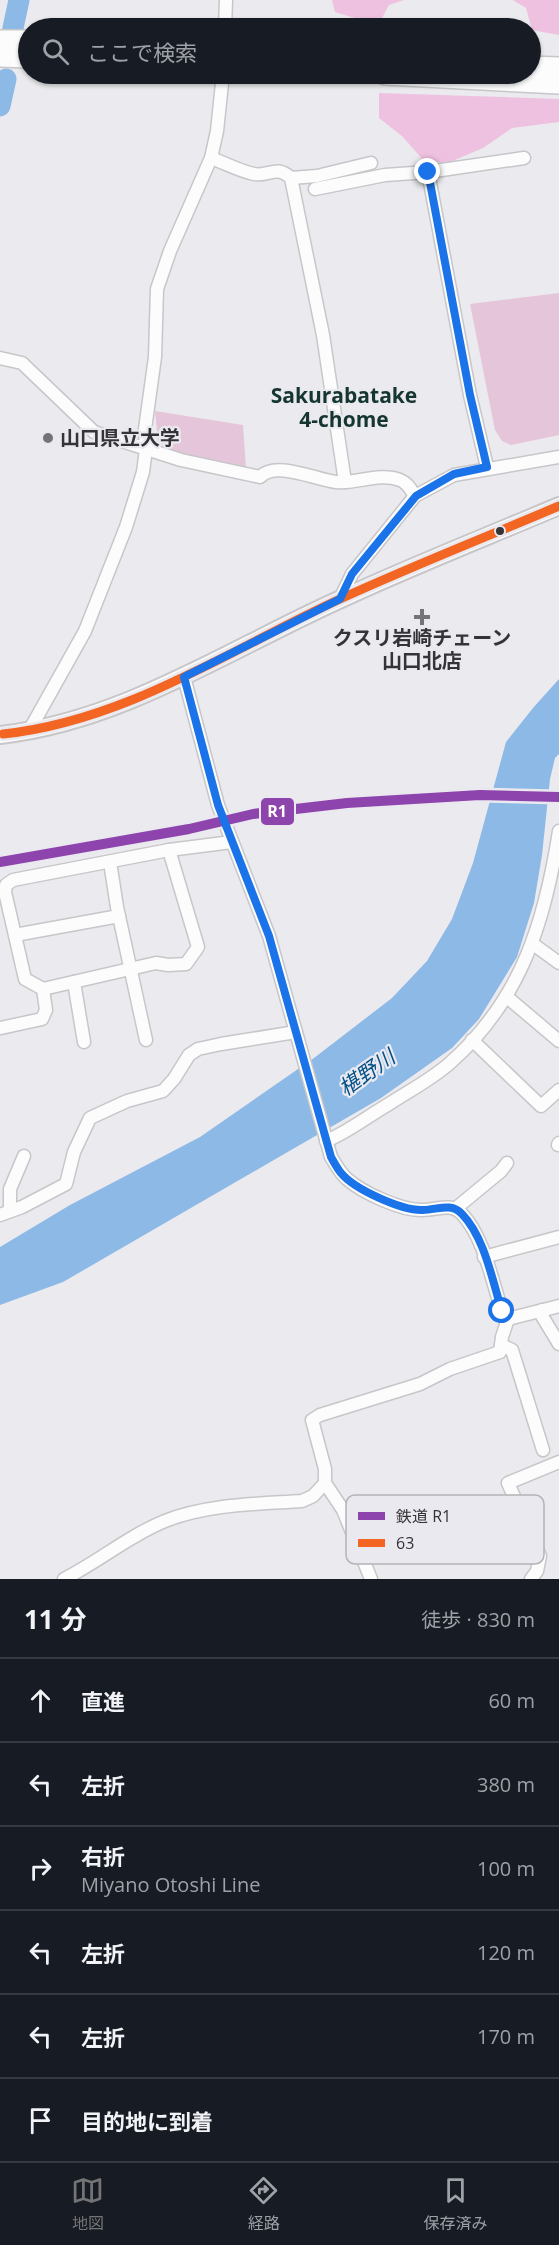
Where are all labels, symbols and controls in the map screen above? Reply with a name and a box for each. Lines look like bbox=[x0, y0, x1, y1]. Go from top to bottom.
search box bbox=[18, 18, 541, 84]
icon: search bbox=[39, 35, 72, 68]
text: ここで検索 bbox=[87, 37, 197, 67]
route end bbox=[414, 158, 440, 184]
district label: Sakurabatake 4-chome bbox=[271, 381, 417, 433]
place label: 山口県立大学 bbox=[60, 424, 180, 451]
marker: 山口県立大学 bbox=[41, 431, 55, 445]
unlabelled marker bbox=[494, 525, 506, 537]
marker: クスリ岩崎チェーン 山口北店 bbox=[415, 610, 429, 624]
place label: クスリ岩崎チェーン 山口北店 bbox=[333, 624, 511, 674]
line badge: R1 bbox=[260, 797, 295, 826]
text: R1 bbox=[267, 800, 287, 822]
water label: 椹野川 bbox=[333, 1041, 402, 1102]
route start bbox=[488, 1297, 514, 1323]
legend bbox=[346, 1495, 544, 1564]
text: 鉄道 R1 bbox=[396, 1505, 451, 1527]
text: 63 bbox=[396, 1532, 414, 1554]
text: 11 分 bbox=[24, 1601, 87, 1637]
text: 徒歩 · 830 m bbox=[421, 1606, 535, 1633]
icon: ahead bbox=[24, 1684, 57, 1717]
text: 直進 bbox=[81, 1686, 125, 1716]
text: 60 m bbox=[488, 1687, 535, 1714]
icon: left bbox=[24, 1768, 57, 1801]
text: 左折 bbox=[81, 1770, 125, 1800]
text: 380 m bbox=[477, 1771, 535, 1798]
text: 右折 bbox=[81, 1841, 125, 1871]
icon: right bbox=[24, 1852, 57, 1885]
text: 100 m bbox=[477, 1855, 535, 1882]
text: Miyano Otoshi Line bbox=[81, 1871, 260, 1898]
icon: left bbox=[24, 1936, 57, 1969]
text: 左折 bbox=[81, 1938, 125, 1968]
text: 120 m bbox=[477, 1939, 535, 1966]
icon: left bbox=[24, 2020, 57, 2053]
text: 左折 bbox=[81, 2022, 125, 2052]
text: 170 m bbox=[477, 2023, 535, 2050]
icon: arrive bbox=[24, 2104, 57, 2137]
text: 目的地に到着 bbox=[81, 2106, 213, 2136]
tab: 地図 bbox=[71, 2174, 104, 2234]
tab: 経路 bbox=[247, 2174, 280, 2234]
tab: 保存済み bbox=[423, 2174, 487, 2234]

